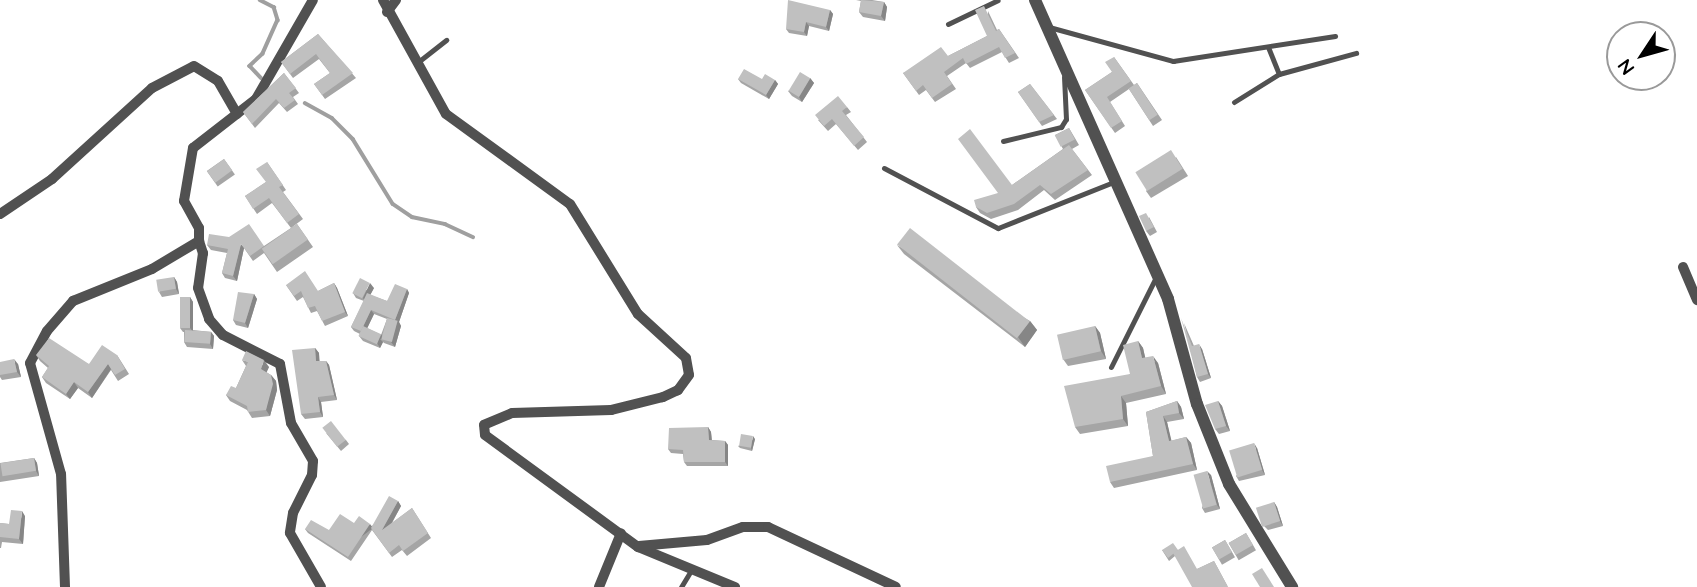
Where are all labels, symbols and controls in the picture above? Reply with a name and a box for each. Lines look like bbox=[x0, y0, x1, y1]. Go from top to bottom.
north arrow bbox=[1606, 21, 1676, 91]
text: N bbox=[1612, 54, 1639, 80]

